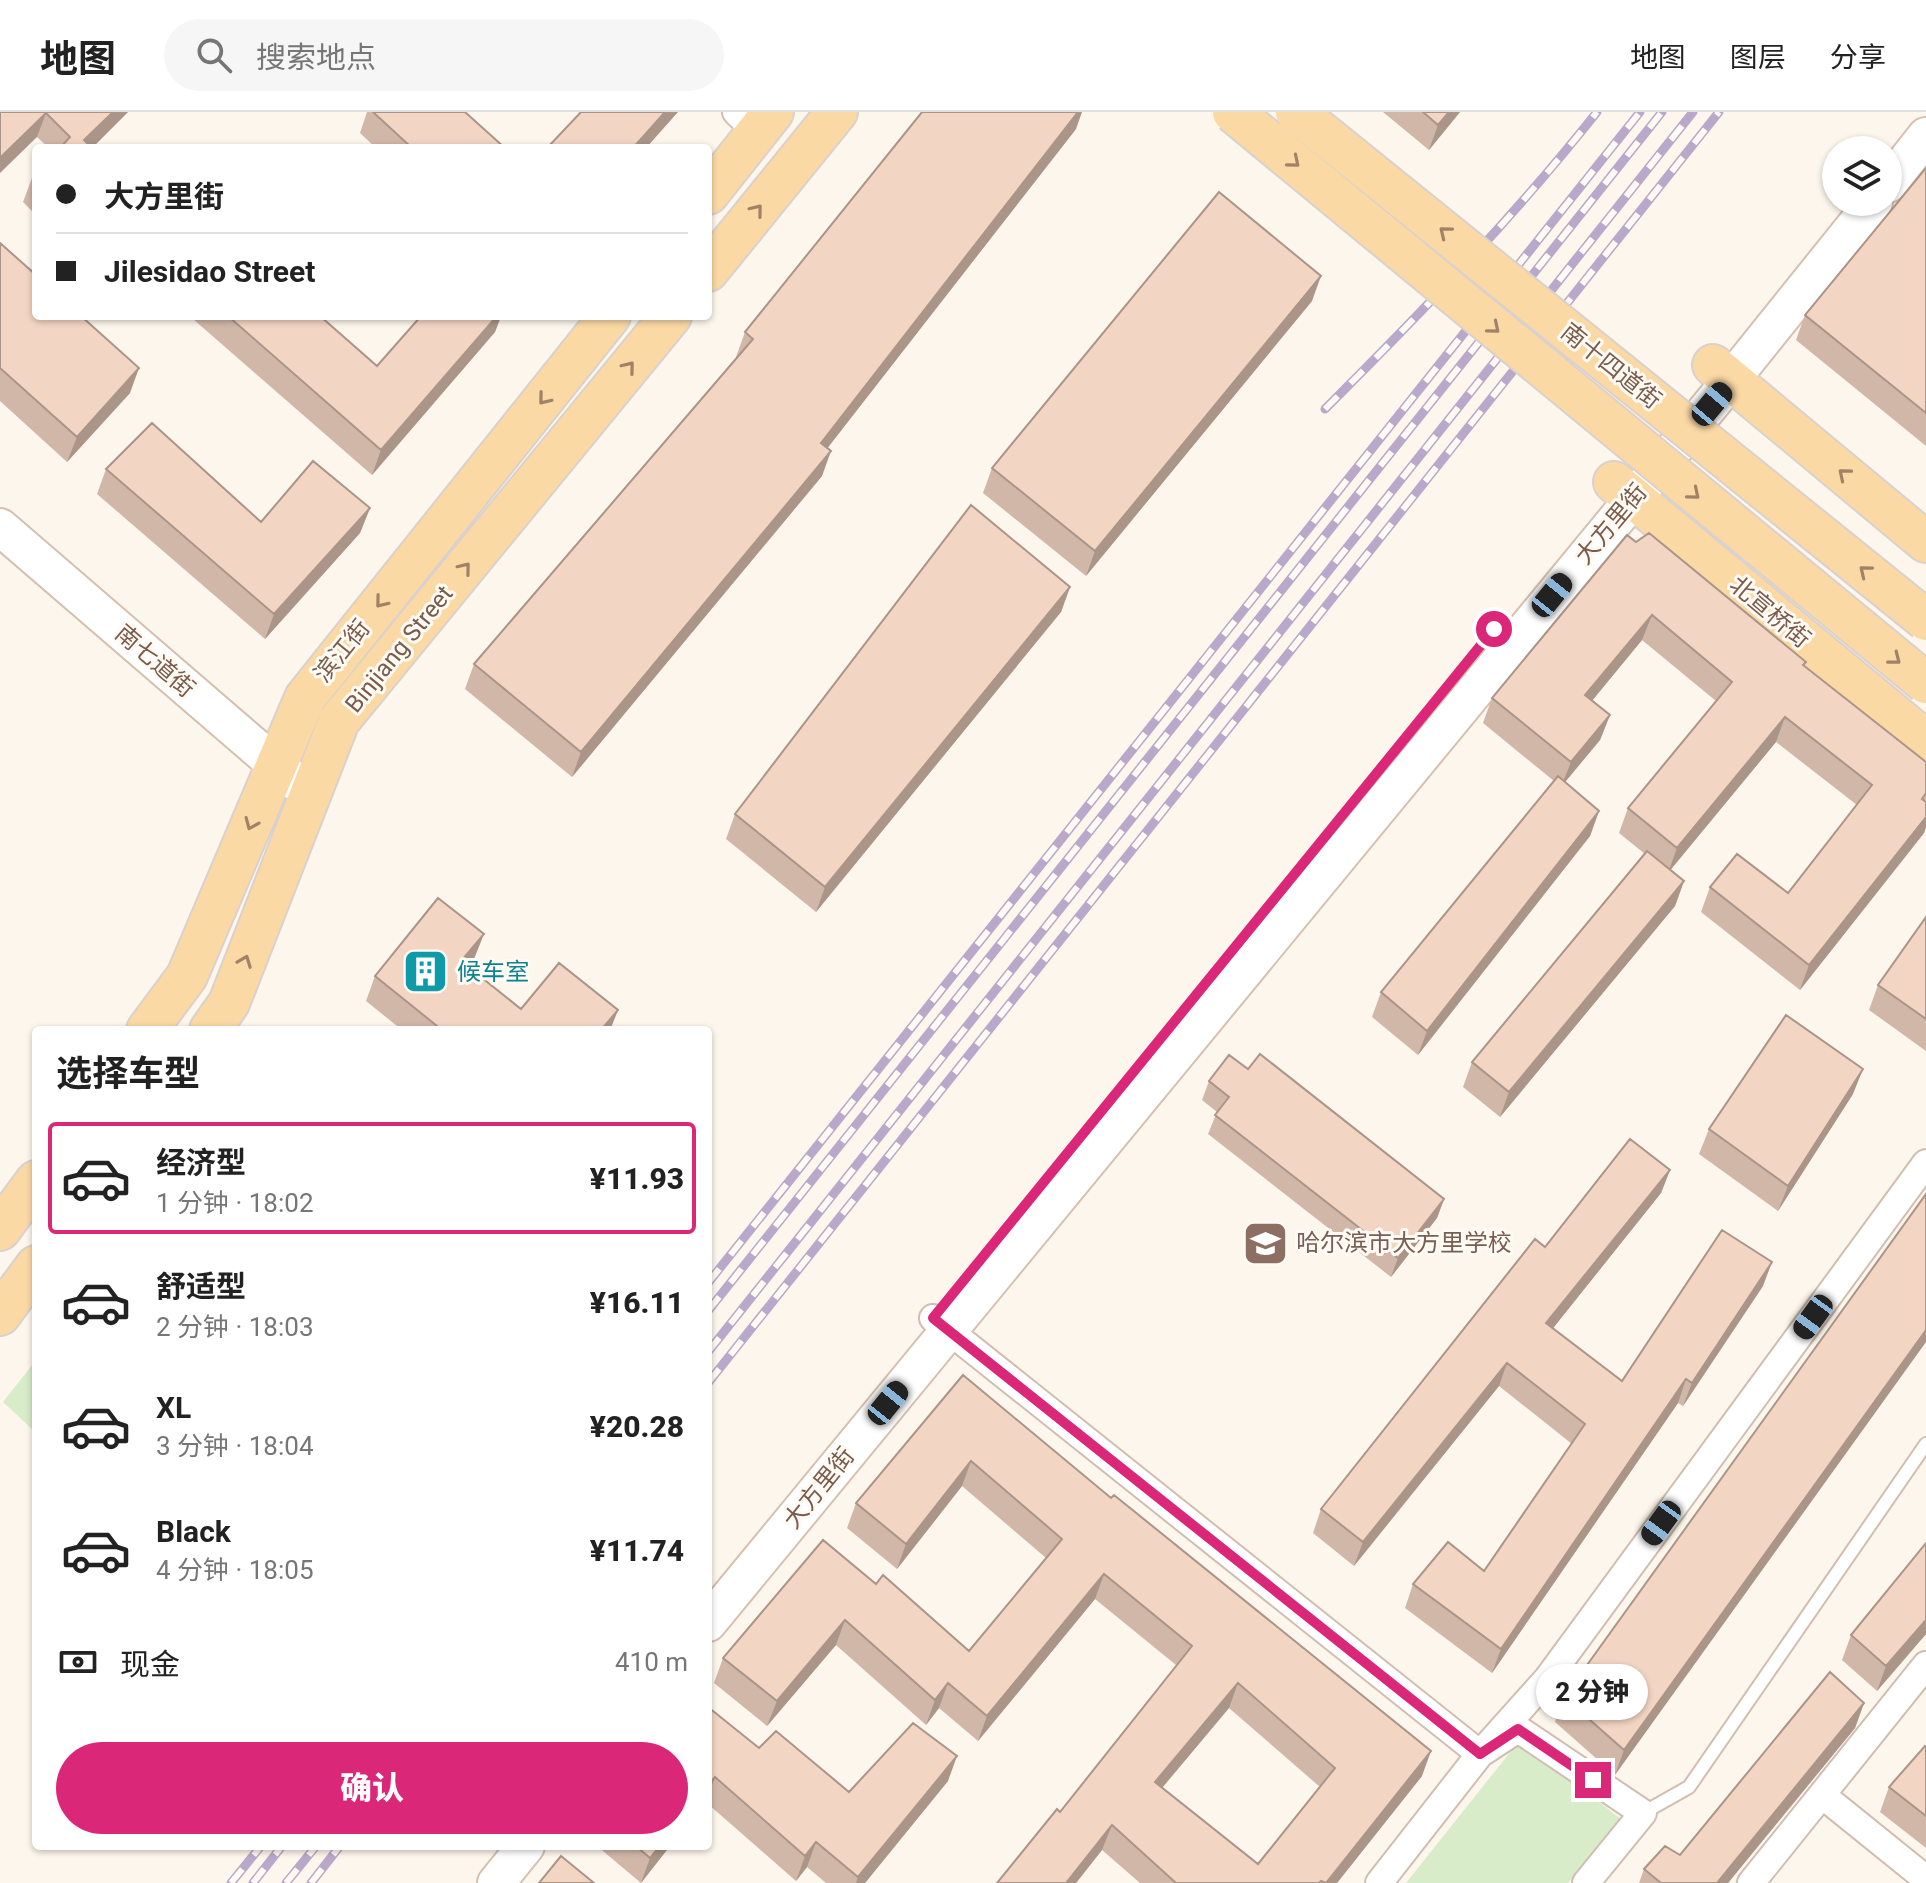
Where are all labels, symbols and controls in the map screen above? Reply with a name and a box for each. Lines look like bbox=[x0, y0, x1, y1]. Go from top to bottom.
search box bbox=[164, 19, 724, 91]
icon: search bbox=[192, 33, 236, 77]
text: 地图 bbox=[40, 37, 116, 81]
text: 搜索地点 bbox=[256, 40, 376, 75]
text: 地图 bbox=[1630, 41, 1686, 74]
text: 图层 bbox=[1730, 41, 1786, 74]
text: 分享 bbox=[1830, 41, 1886, 74]
map controls bbox=[1822, 136, 1902, 216]
button: layers bbox=[1822, 136, 1902, 216]
one-way arrow bbox=[1284, 152, 1299, 167]
text: 大方里街 bbox=[104, 179, 224, 214]
one-way arrow bbox=[748, 204, 762, 219]
one-way arrow bbox=[1440, 227, 1454, 242]
text: Jilesidao Street bbox=[104, 254, 315, 289]
street label: 南十四道街 bbox=[1556, 317, 1666, 415]
one-way arrow bbox=[1484, 318, 1499, 333]
one-way arrow bbox=[619, 362, 634, 376]
car bbox=[1687, 378, 1737, 430]
one-way arrow bbox=[539, 390, 554, 404]
one-way arrow bbox=[1839, 469, 1854, 484]
street label: 大方里街 bbox=[1569, 478, 1653, 570]
one-way arrow bbox=[1685, 484, 1699, 499]
one-way arrow bbox=[455, 562, 469, 577]
one-way arrow bbox=[1859, 566, 1874, 580]
car bbox=[1528, 569, 1576, 621]
street label: 北宣桥街 bbox=[1724, 570, 1816, 654]
street label: Binjiang Street bbox=[339, 580, 459, 718]
one-way arrow bbox=[377, 593, 391, 608]
route start bbox=[1476, 611, 1512, 647]
street label: 滨江街 bbox=[308, 614, 376, 688]
street label: 南七道街 bbox=[110, 619, 200, 703]
one-way arrow bbox=[1886, 649, 1901, 663]
one-way arrow bbox=[245, 816, 261, 830]
building icon: 候车室 bbox=[402, 948, 450, 996]
one-way arrow bbox=[235, 955, 252, 969]
place label: 候车室 bbox=[457, 958, 529, 986]
text: 选择车型 bbox=[56, 1053, 200, 1095]
icon: car bbox=[60, 1142, 132, 1214]
text: 经济型 bbox=[156, 1145, 246, 1180]
text: ¥11.93 bbox=[590, 1161, 684, 1196]
text: 1 分钟 · 18:02 bbox=[156, 1188, 314, 1218]
school or university icon: 哈尔滨市大方里学校 bbox=[1241, 1219, 1289, 1267]
place label: 哈尔滨市大方里学校 bbox=[1296, 1229, 1512, 1257]
icon: car bbox=[60, 1266, 132, 1338]
text: 舒适型 bbox=[156, 1269, 246, 1304]
text: ¥16.11 bbox=[590, 1285, 684, 1320]
car bbox=[1789, 1291, 1837, 1343]
text: 2 分钟 · 18:03 bbox=[156, 1312, 314, 1342]
car bbox=[864, 1377, 912, 1429]
icon: car bbox=[60, 1390, 132, 1462]
text: XL bbox=[156, 1390, 191, 1425]
text: ¥20.28 bbox=[590, 1409, 684, 1444]
text: 3 分钟 · 18:04 bbox=[156, 1431, 314, 1461]
street label: 大方里街 bbox=[778, 1442, 860, 1534]
car bbox=[1637, 1497, 1685, 1549]
icon: car bbox=[60, 1514, 132, 1586]
text: Black bbox=[156, 1514, 231, 1549]
text: ¥11.74 bbox=[590, 1533, 684, 1568]
text: 4 分钟 · 18:05 bbox=[156, 1555, 314, 1585]
icon: cash bbox=[56, 1640, 100, 1684]
text: 现金 bbox=[120, 1647, 180, 1682]
text: 410 m bbox=[615, 1647, 688, 1677]
callout: 2 分钟 bbox=[1537, 1664, 1649, 1720]
text: 2 分钟 bbox=[1555, 1677, 1629, 1707]
button: 确认 bbox=[56, 1742, 688, 1834]
route end bbox=[1575, 1762, 1611, 1798]

